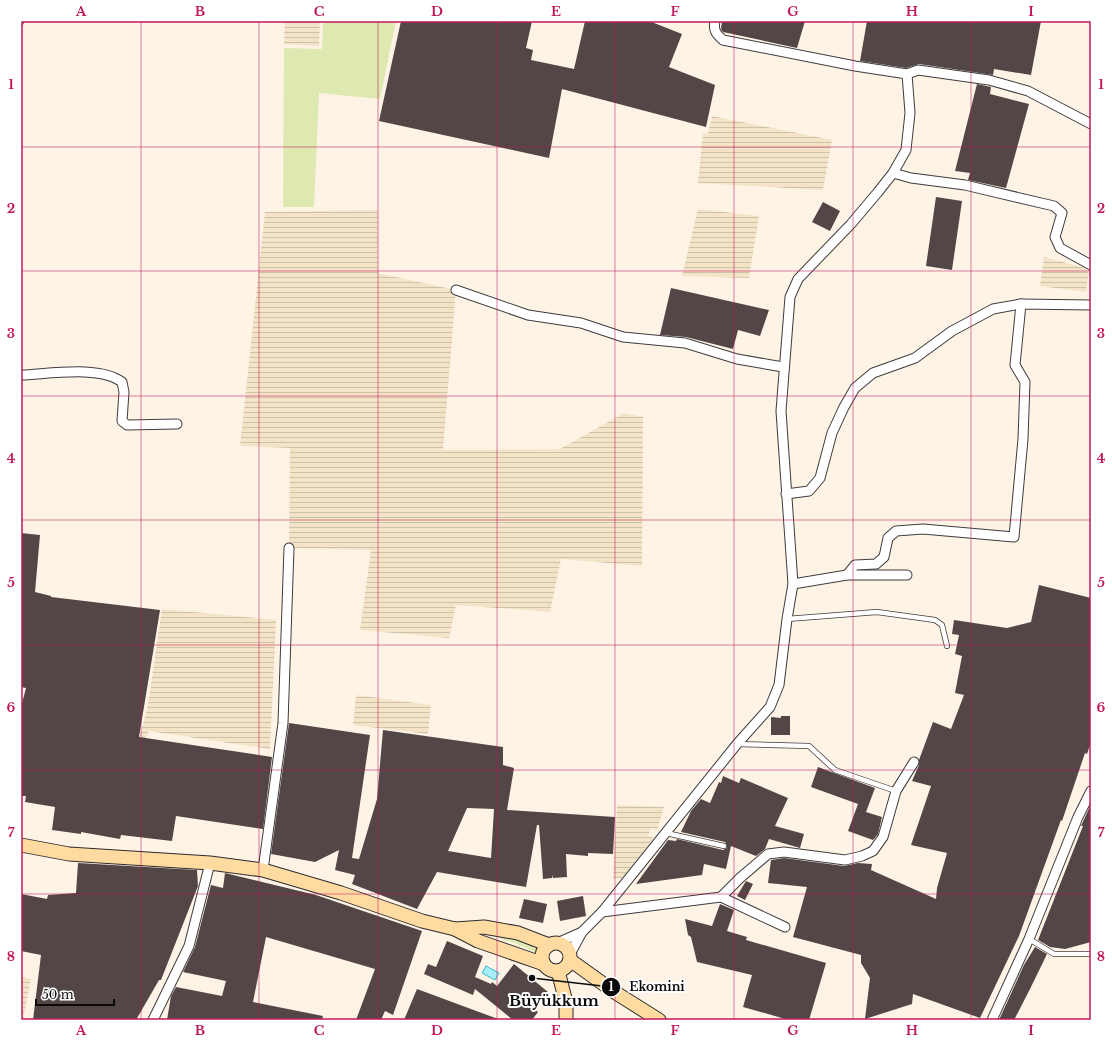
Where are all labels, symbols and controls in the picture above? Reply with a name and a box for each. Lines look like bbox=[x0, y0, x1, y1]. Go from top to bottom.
text: A bbox=[75, 3, 87, 20]
text: B bbox=[195, 3, 205, 20]
text: C bbox=[314, 3, 325, 20]
text: D bbox=[431, 3, 443, 20]
text: E bbox=[551, 3, 561, 20]
text: F bbox=[671, 3, 680, 20]
text: G bbox=[787, 3, 799, 20]
text: H bbox=[906, 3, 918, 20]
text: I bbox=[1028, 3, 1034, 20]
text: 1 bbox=[8, 76, 14, 93]
text: 1 bbox=[1098, 76, 1104, 93]
text: 2 bbox=[7, 200, 15, 217]
text: 2 bbox=[1097, 200, 1105, 217]
text: 3 bbox=[7, 325, 15, 342]
text: 3 bbox=[1097, 325, 1105, 342]
text: 4 bbox=[7, 450, 16, 467]
text: 4 bbox=[1097, 450, 1106, 467]
text: 5 bbox=[7, 574, 15, 591]
text: 5 bbox=[1097, 574, 1105, 591]
text: 6 bbox=[7, 699, 16, 716]
text: 6 bbox=[1097, 699, 1106, 716]
text: 7 bbox=[8, 824, 15, 841]
text: 7 bbox=[1098, 824, 1105, 841]
text: 8 bbox=[7, 948, 15, 965]
text: 8 bbox=[1097, 948, 1105, 965]
callout: Ekomini bbox=[601, 975, 693, 999]
text: 1 bbox=[608, 979, 614, 994]
text: Ekomini bbox=[629, 979, 685, 994]
scale bar bbox=[36, 981, 114, 1007]
text: 50 m bbox=[42, 987, 74, 1002]
district label: Büyükkum bbox=[509, 991, 599, 1010]
text: A bbox=[75, 1022, 87, 1039]
text: B bbox=[195, 1022, 205, 1039]
text: C bbox=[314, 1022, 325, 1039]
text: D bbox=[431, 1022, 443, 1039]
text: E bbox=[551, 1022, 561, 1039]
text: F bbox=[671, 1022, 680, 1039]
text: G bbox=[787, 1022, 799, 1039]
text: H bbox=[906, 1022, 918, 1039]
text: I bbox=[1028, 1022, 1034, 1039]

